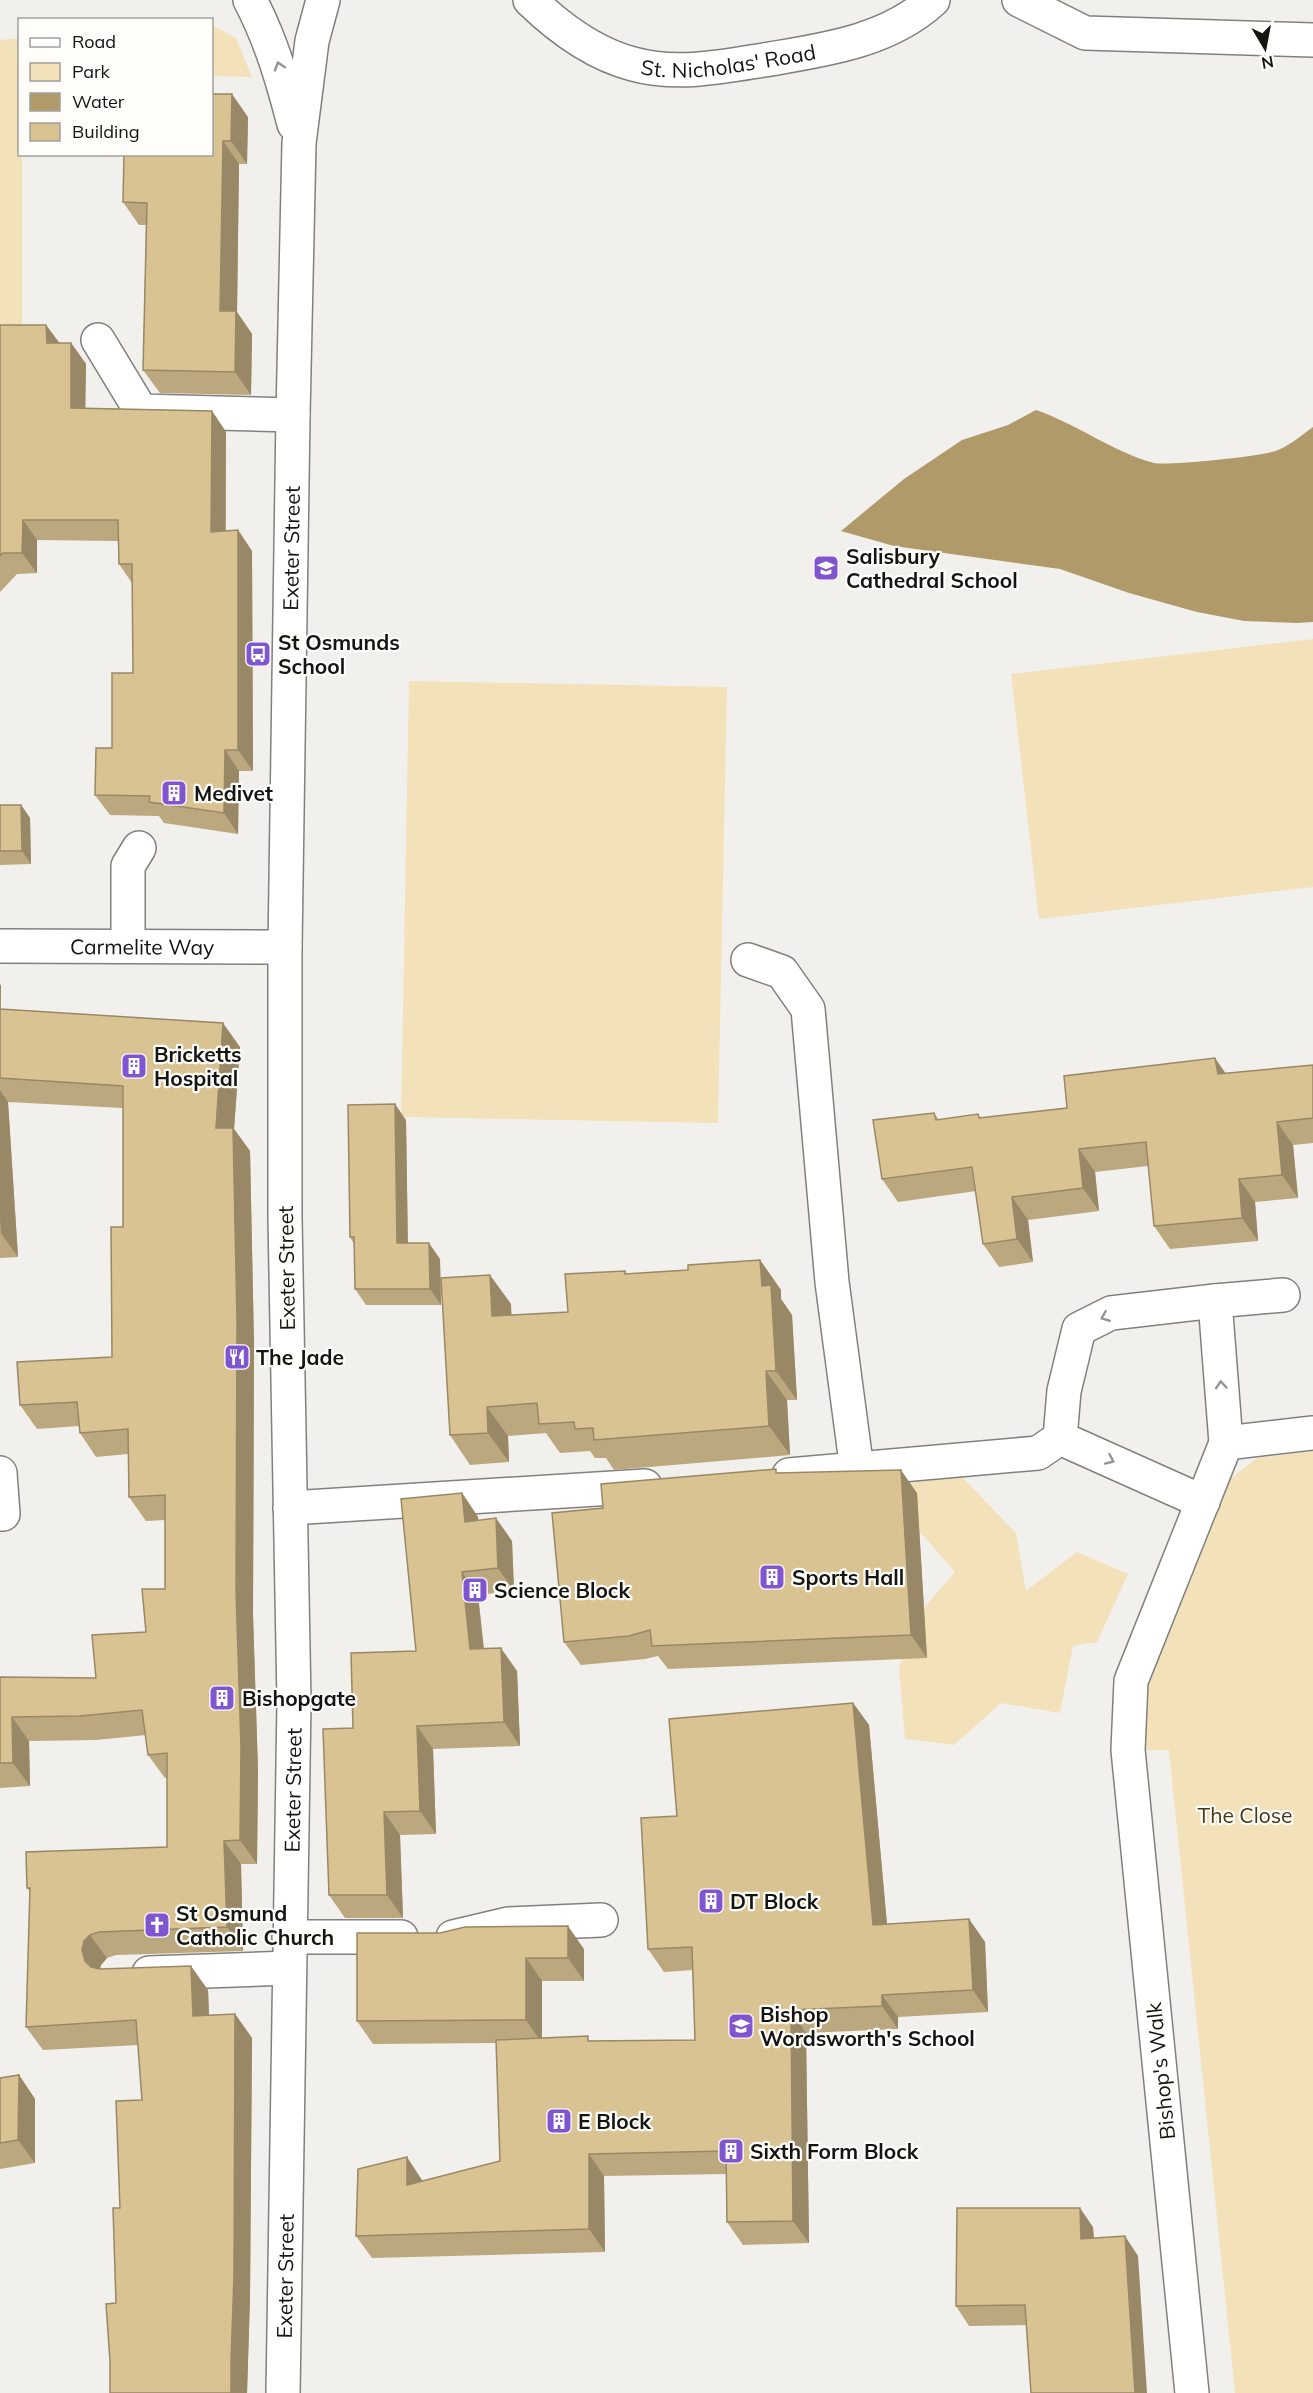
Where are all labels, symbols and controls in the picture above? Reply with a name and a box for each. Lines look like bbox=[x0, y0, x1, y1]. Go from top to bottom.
legend bbox=[18, 18, 213, 156]
north arrow bbox=[1235, 18, 1295, 78]
text: Road bbox=[72, 30, 116, 53]
street label: St. Nicholas' Road bbox=[639, 38, 818, 83]
text: N bbox=[1260, 52, 1275, 74]
text: Park bbox=[72, 60, 111, 83]
one-way arrow bbox=[274, 61, 286, 72]
text: Water bbox=[72, 90, 125, 113]
text: Building bbox=[72, 120, 140, 143]
street label: Exeter Street bbox=[277, 486, 305, 611]
place label: Salisbury Cathedral School bbox=[846, 543, 1018, 593]
school or university icon: Salisbury Cathedral School bbox=[811, 553, 841, 583]
place label: St Osmunds School bbox=[278, 629, 400, 679]
bus stop icon: St Osmunds School bbox=[243, 639, 273, 669]
building icon: Medivet bbox=[159, 778, 189, 808]
place label: Medivet bbox=[194, 780, 273, 806]
street label: Carmelite Way bbox=[70, 933, 214, 960]
place label: Bricketts Hospital bbox=[154, 1041, 242, 1091]
building icon: Bricketts Hospital bbox=[119, 1051, 149, 1081]
street label: Exeter Street bbox=[272, 1205, 300, 1331]
one-way arrow bbox=[1101, 1310, 1112, 1322]
restaurant icon: The Jade bbox=[222, 1342, 252, 1372]
place label: The Jade bbox=[256, 1344, 344, 1370]
one-way arrow bbox=[1215, 1380, 1228, 1389]
one-way arrow bbox=[1104, 1453, 1115, 1465]
building icon: Sports Hall bbox=[757, 1562, 787, 1592]
place label: Sports Hall bbox=[792, 1564, 904, 1590]
building icon: Science Block bbox=[460, 1575, 490, 1605]
place label: Science Block bbox=[494, 1577, 630, 1603]
building icon: Bishopgate bbox=[207, 1683, 237, 1713]
place label: Bishopgate bbox=[242, 1685, 356, 1711]
street label: Exeter Street bbox=[279, 1728, 307, 1853]
park label: The Close bbox=[1197, 1802, 1293, 1828]
building icon: DT Block bbox=[696, 1886, 726, 1916]
place label: DT Block bbox=[730, 1888, 819, 1914]
place label: St Osmund Catholic Church bbox=[176, 1900, 334, 1950]
church icon: St Osmund Catholic Church bbox=[142, 1910, 172, 1940]
place label: Bishop Wordsworth's School bbox=[760, 2001, 975, 2051]
street label: Bishop's Walk bbox=[1140, 2001, 1180, 2141]
school or university icon: Bishop Wordsworth's School bbox=[726, 2011, 756, 2041]
building icon: E Block bbox=[544, 2106, 574, 2136]
place label: E Block bbox=[578, 2108, 651, 2134]
building icon: Sixth Form Block bbox=[716, 2136, 746, 2166]
place label: Sixth Form Block bbox=[750, 2138, 919, 2164]
street label: Exeter Street bbox=[271, 2213, 299, 2339]

